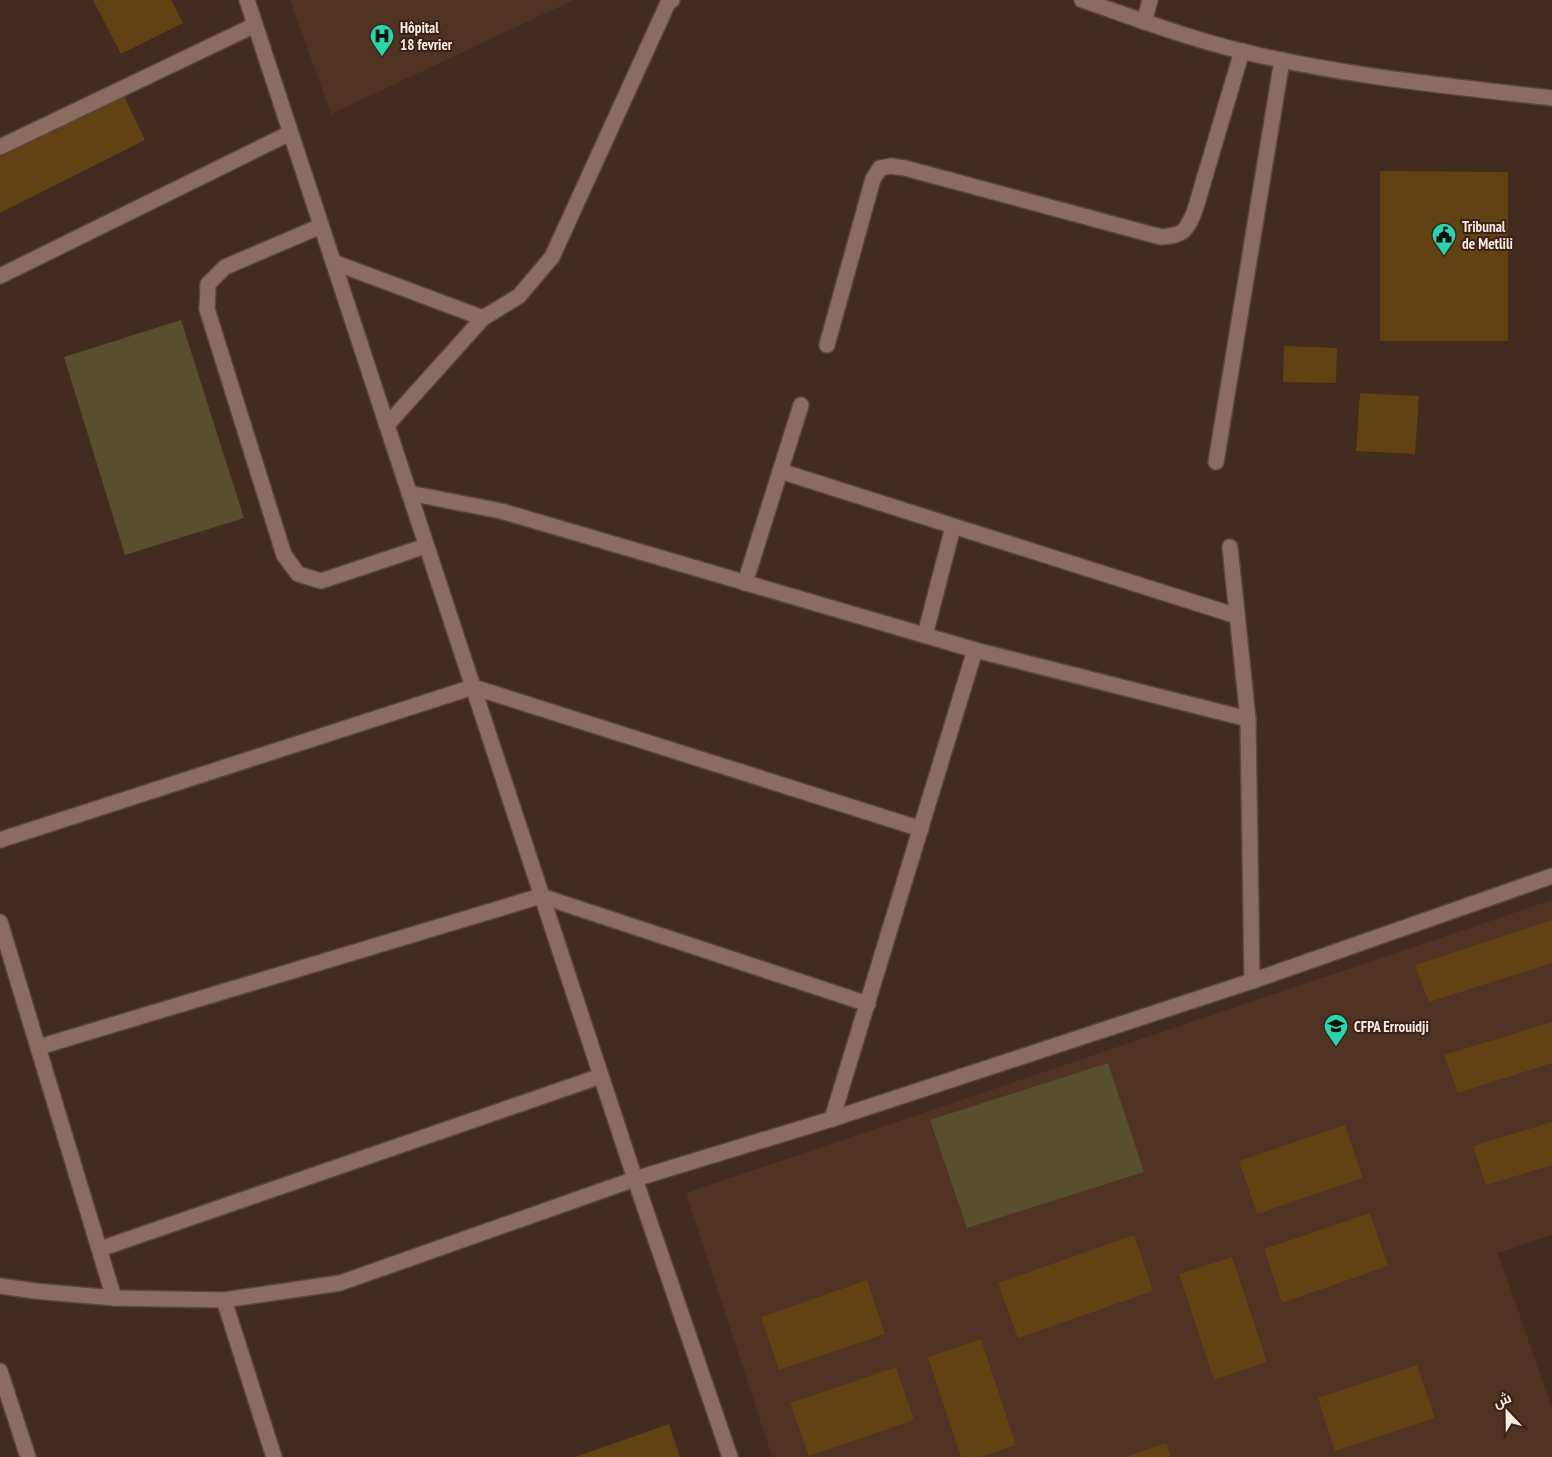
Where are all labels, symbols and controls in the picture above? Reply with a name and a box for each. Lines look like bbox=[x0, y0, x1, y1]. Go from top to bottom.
place label: Hôpital 18 fevrier bbox=[400, 18, 453, 54]
hospital icon: Hôpital 18 fevrier bbox=[369, 23, 395, 57]
place label: Tribunal de Metlili bbox=[1462, 217, 1513, 253]
public building icon: Tribunal de Metlili bbox=[1431, 222, 1457, 256]
school or university icon: CFPA Errouidji bbox=[1323, 1013, 1349, 1047]
place label: CFPA Errouidji bbox=[1354, 1017, 1429, 1036]
north arrow bbox=[1482, 1387, 1532, 1437]
text: ش bbox=[1490, 1388, 1514, 1412]

